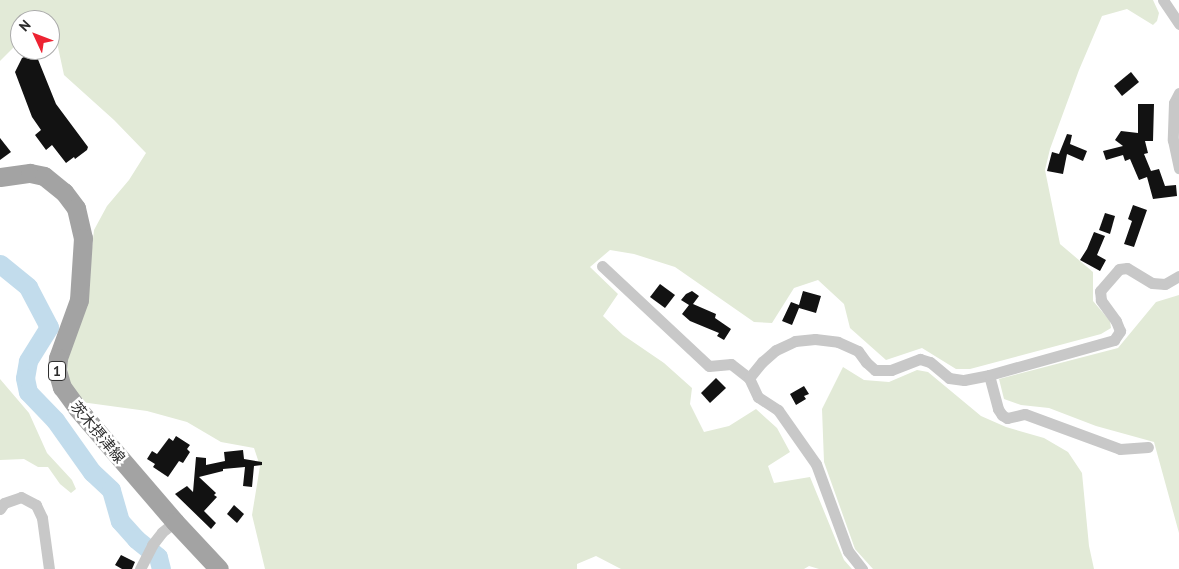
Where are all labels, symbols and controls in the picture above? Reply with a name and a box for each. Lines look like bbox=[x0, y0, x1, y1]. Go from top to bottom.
north arrow bbox=[10, 10, 60, 60]
text: N bbox=[15, 16, 34, 35]
road number: 1 bbox=[47, 360, 67, 382]
street label: 茨木摂津線 bbox=[67, 397, 129, 467]

